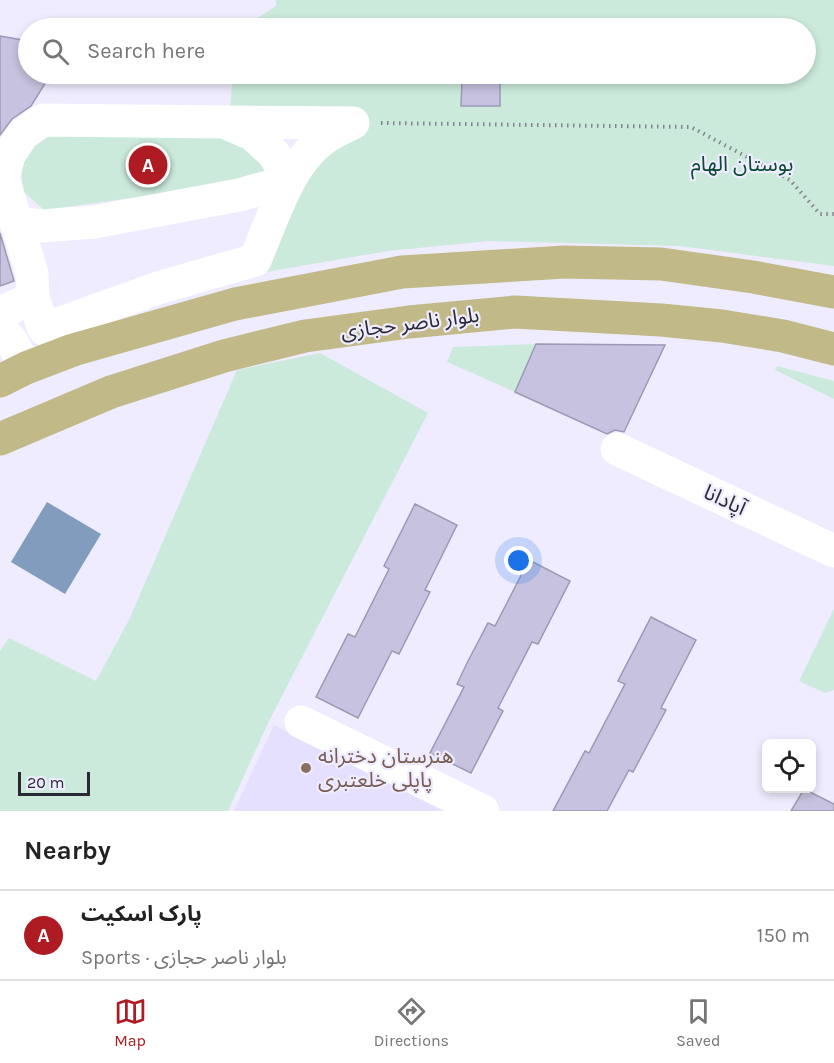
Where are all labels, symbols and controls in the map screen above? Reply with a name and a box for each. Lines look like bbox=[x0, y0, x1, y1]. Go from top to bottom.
search box bbox=[18, 18, 816, 84]
icon: search bbox=[39, 35, 72, 68]
text: Search here bbox=[87, 38, 205, 64]
pin: A bbox=[128, 142, 168, 188]
park label: بوستان الهام bbox=[691, 152, 793, 180]
street label: بلوار ناصر حجازی bbox=[340, 303, 480, 343]
street label: آپادانا bbox=[699, 480, 751, 522]
your location bbox=[504, 546, 533, 575]
map controls bbox=[762, 739, 816, 793]
button: locate bbox=[762, 739, 816, 793]
place label: هنرستان دخترانه پاپلی خلعتبری bbox=[318, 744, 454, 793]
marker: هنرستان دخترانه پاپلی خلعتبری bbox=[299, 761, 313, 775]
scale bar bbox=[18, 769, 90, 796]
text: 20 m bbox=[27, 773, 65, 792]
text: Nearby bbox=[24, 835, 111, 866]
text: پارک اسکیت bbox=[81, 901, 202, 927]
text: A bbox=[37, 924, 50, 947]
text: 150 m bbox=[757, 924, 810, 947]
text: Sports · بلوار ناصر حجازی bbox=[81, 946, 287, 969]
tab: Map bbox=[114, 995, 147, 1050]
tab: Directions bbox=[374, 995, 449, 1050]
tab: Saved bbox=[676, 995, 720, 1050]

